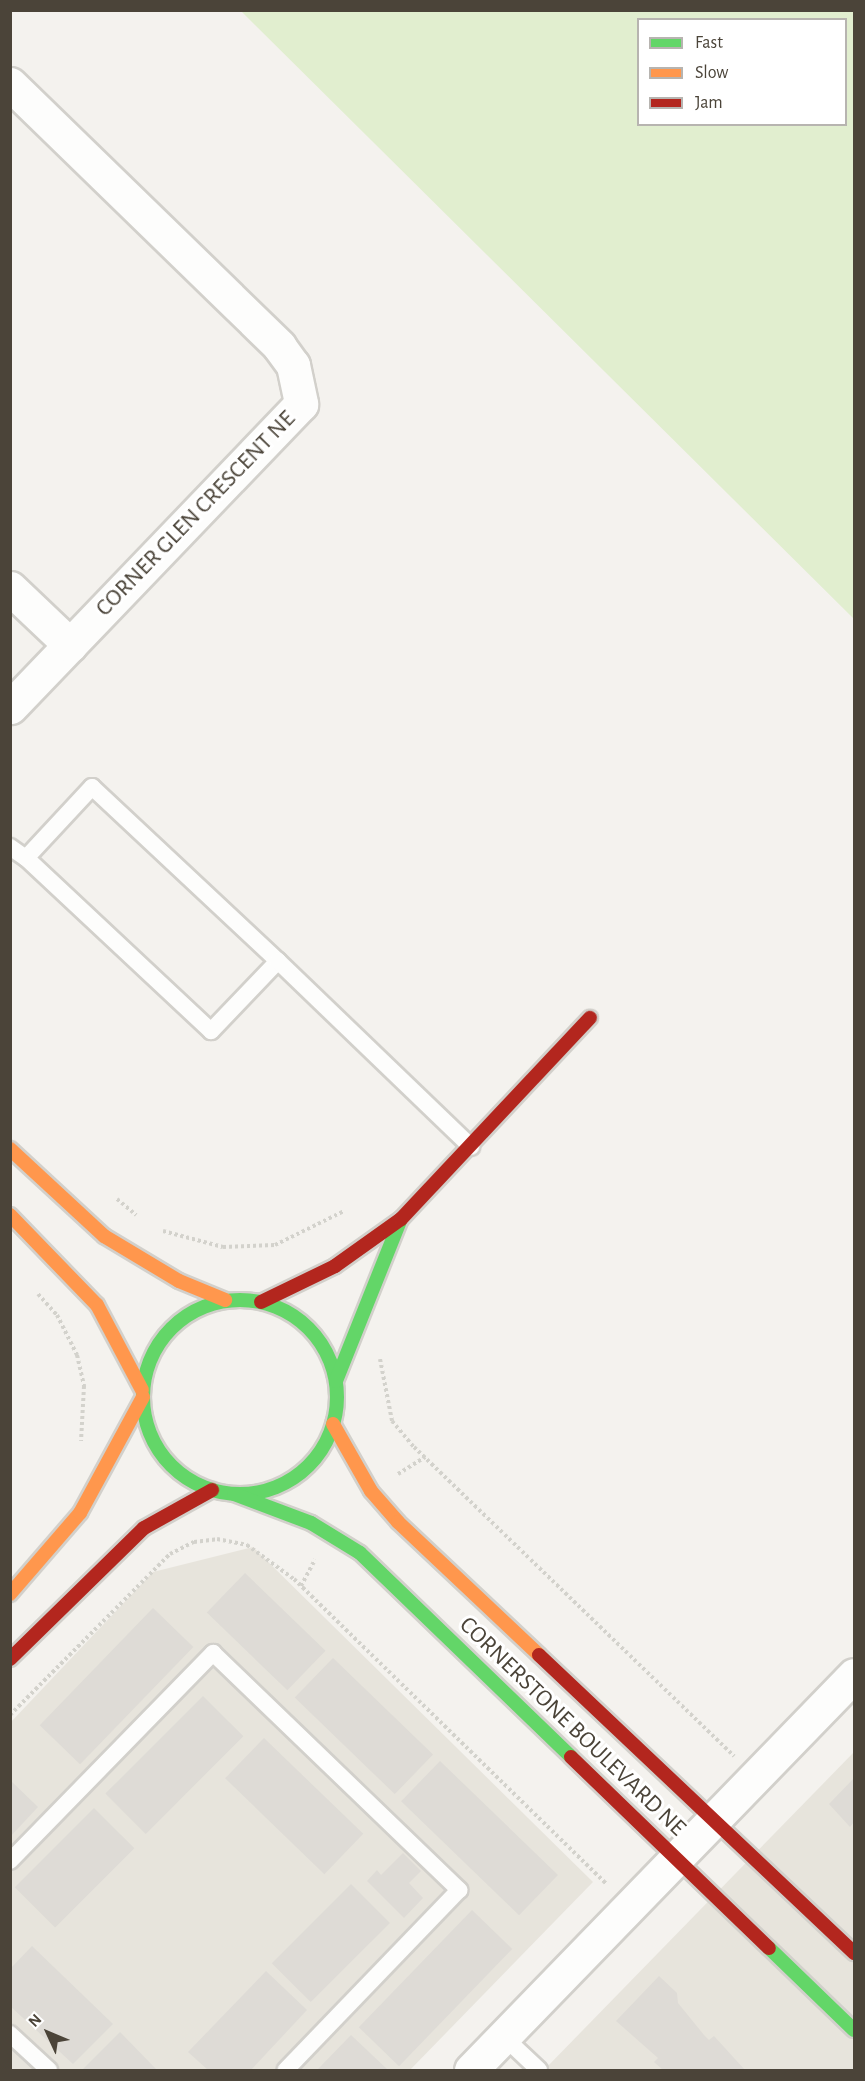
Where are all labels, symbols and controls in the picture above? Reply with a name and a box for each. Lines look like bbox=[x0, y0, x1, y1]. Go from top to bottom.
legend bbox=[637, 18, 847, 126]
text: Fast bbox=[695, 34, 723, 52]
text: Slow bbox=[695, 64, 728, 82]
text: Jam bbox=[695, 94, 723, 112]
street label: CORNER GLEN CRESCENT NE bbox=[90, 405, 302, 623]
street label: CORNERSTONE BOULEVARD NE bbox=[453, 1611, 691, 1843]
north arrow bbox=[18, 2003, 78, 2063]
text: N bbox=[25, 2011, 45, 2030]

